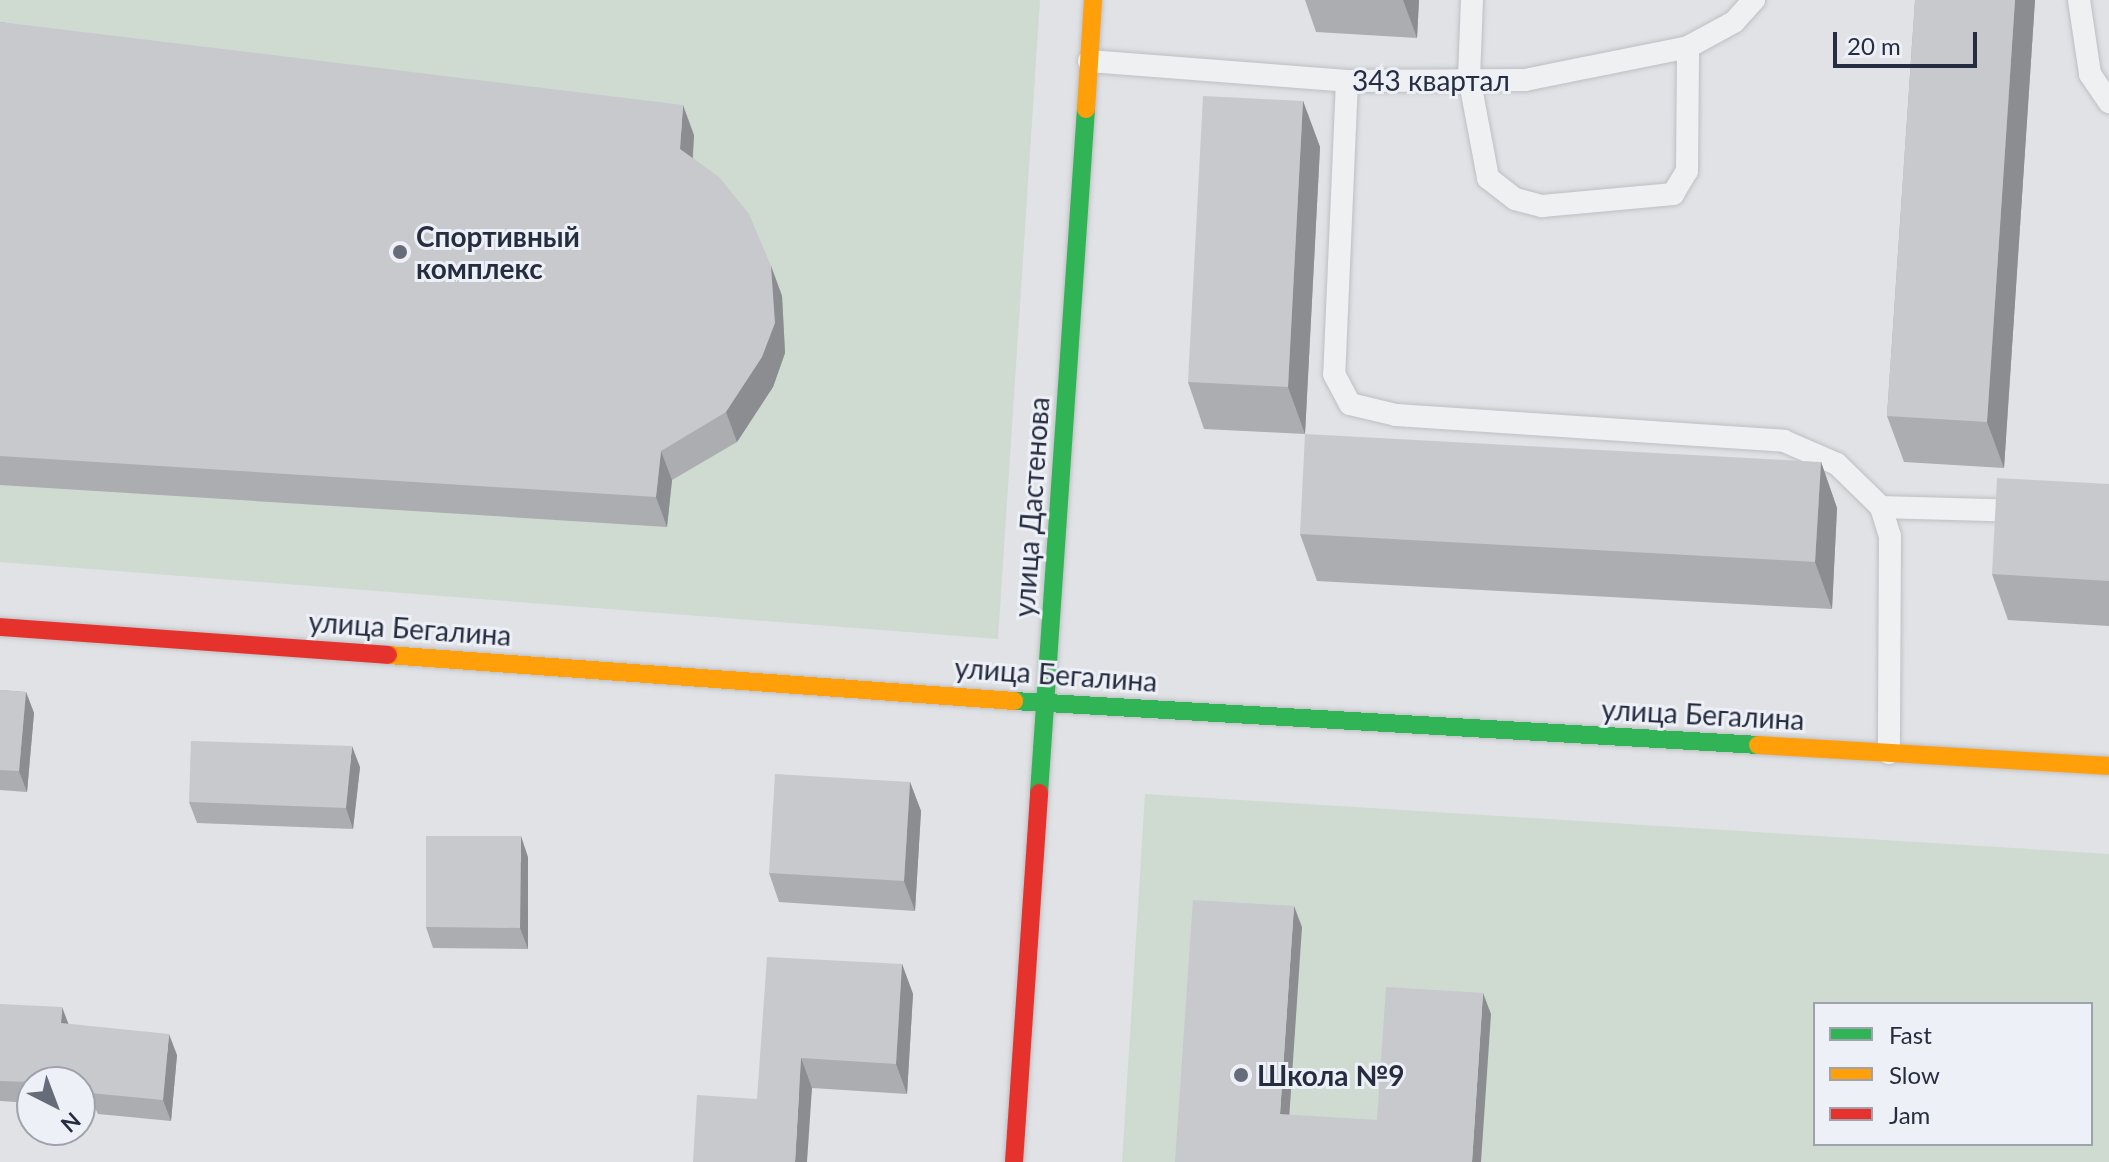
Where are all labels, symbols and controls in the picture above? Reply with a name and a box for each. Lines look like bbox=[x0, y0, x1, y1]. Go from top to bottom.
scale bar bbox=[1837, 16, 1981, 66]
text: 20 m bbox=[1847, 31, 1901, 60]
street label: 343 квартал bbox=[1352, 63, 1510, 97]
place label: Спортивный комплекс bbox=[416, 219, 580, 285]
marker: Спортивный комплекс bbox=[391, 243, 409, 261]
street label: улица Дастенова bbox=[1007, 396, 1055, 618]
street label: улица Бегалина bbox=[307, 604, 513, 652]
street label: улица Бегалина bbox=[953, 650, 1159, 698]
street label: улица Бегалина bbox=[1601, 692, 1805, 736]
legend bbox=[1813, 1002, 2093, 1146]
text: Fast bbox=[1889, 1020, 1932, 1049]
place label: Школа №9 bbox=[1257, 1058, 1405, 1092]
text: Slow bbox=[1889, 1060, 1940, 1089]
north arrow bbox=[16, 1066, 96, 1146]
marker: Школа №9 bbox=[1232, 1066, 1250, 1084]
text: Jam bbox=[1889, 1100, 1930, 1129]
text: N bbox=[56, 1107, 86, 1138]

